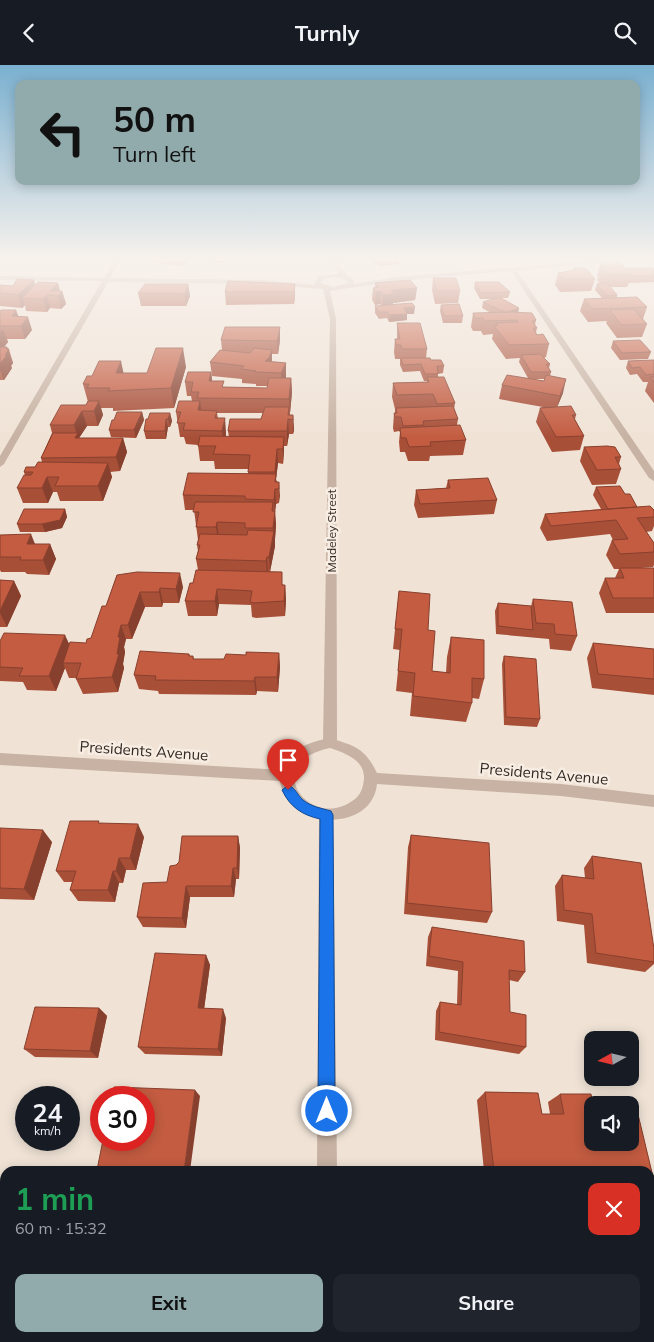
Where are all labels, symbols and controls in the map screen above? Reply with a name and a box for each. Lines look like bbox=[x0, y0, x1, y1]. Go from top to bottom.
icon: back bbox=[15, 19, 43, 47]
text: Turnly bbox=[295, 19, 359, 47]
icon: search bbox=[611, 19, 639, 47]
text: 50 m bbox=[113, 97, 196, 141]
icon: left bbox=[30, 100, 95, 165]
text: Turn left bbox=[113, 140, 196, 168]
street label: Madeley Street bbox=[324, 489, 339, 573]
street label: Presidents Avenue bbox=[79, 737, 209, 764]
pin bbox=[267, 739, 309, 790]
icon: arrive bbox=[274, 746, 302, 774]
street label: Presidents Avenue bbox=[479, 758, 609, 789]
north arrow bbox=[584, 1031, 639, 1086]
map controls bbox=[584, 1031, 639, 1151]
position arrow bbox=[300, 1084, 352, 1136]
speed limit sign: 30 bbox=[90, 1086, 155, 1151]
button: sound bbox=[584, 1096, 639, 1151]
text: 24 bbox=[32, 1097, 63, 1128]
text: km/h bbox=[34, 1123, 61, 1138]
text: 1 min bbox=[15, 1180, 94, 1218]
button: close bbox=[588, 1183, 640, 1235]
text: 60 m · 15:32 bbox=[15, 1218, 107, 1238]
button: Exit bbox=[15, 1274, 323, 1332]
button: Share bbox=[333, 1274, 640, 1332]

